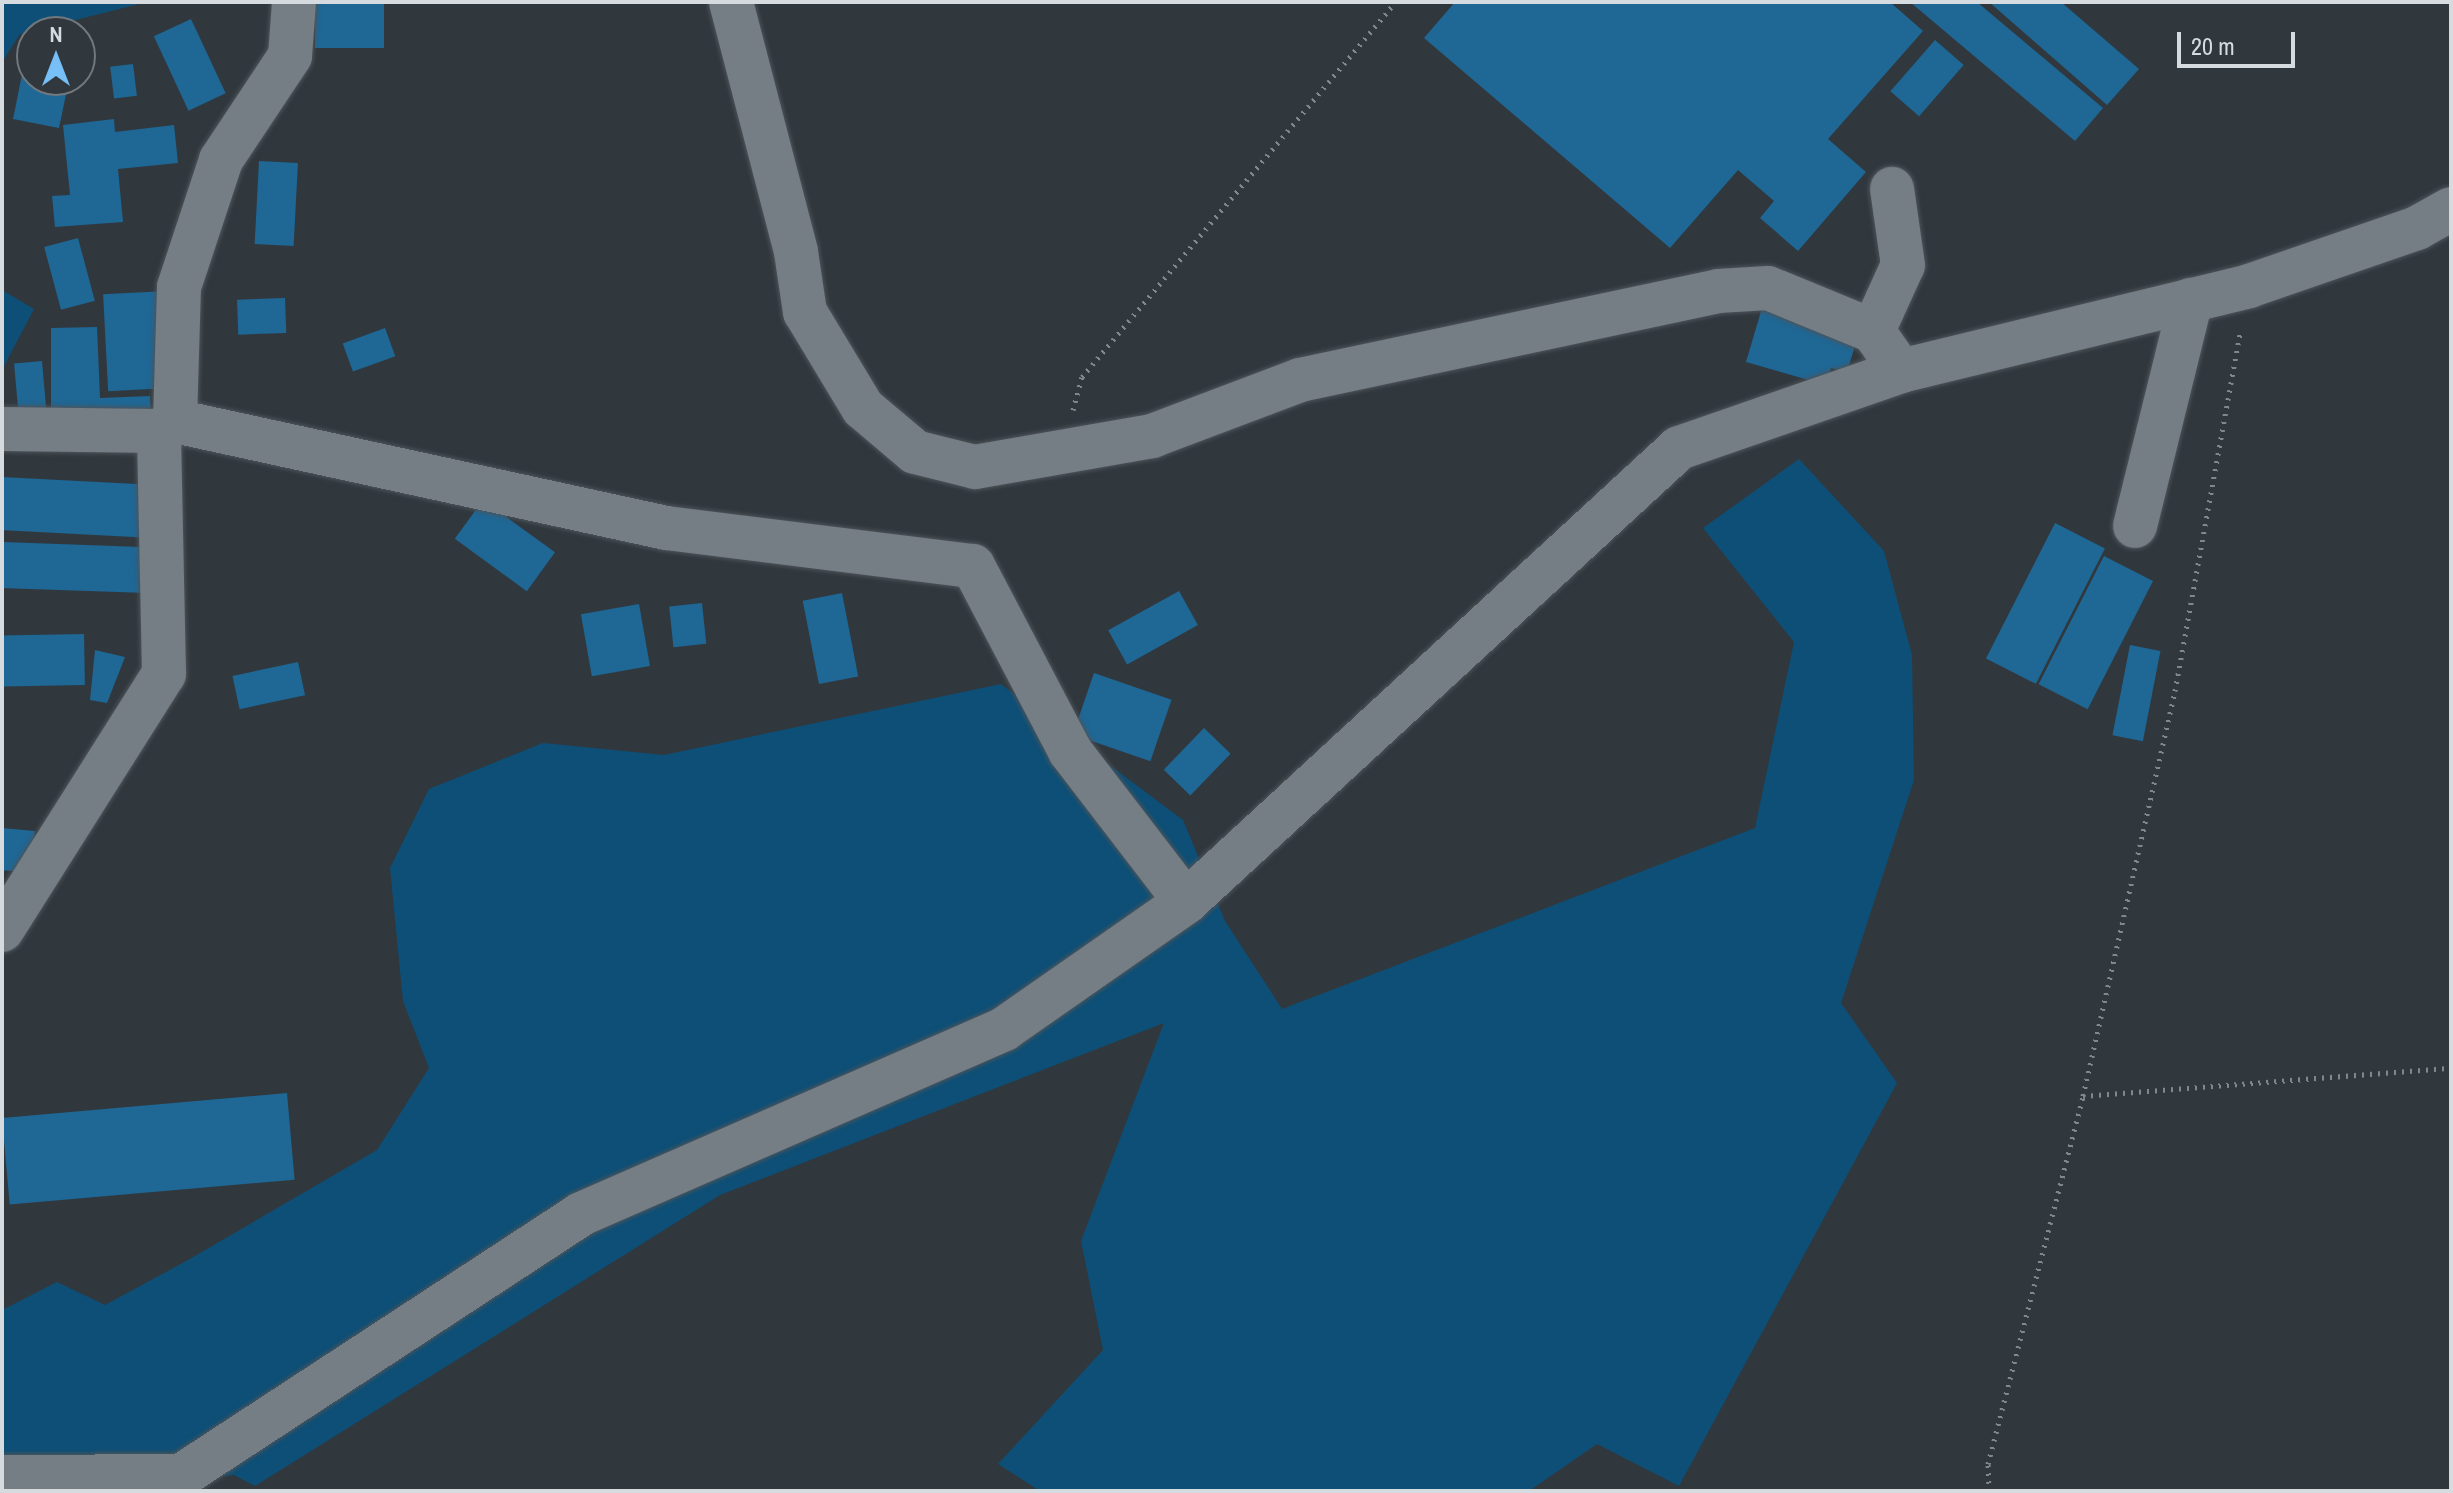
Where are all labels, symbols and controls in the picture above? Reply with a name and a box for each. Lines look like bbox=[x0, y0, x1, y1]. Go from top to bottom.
north arrow bbox=[16, 16, 96, 96]
scale bar bbox=[2181, 16, 2299, 66]
text: N bbox=[49, 19, 63, 49]
text: 20 m bbox=[2191, 30, 2235, 62]

